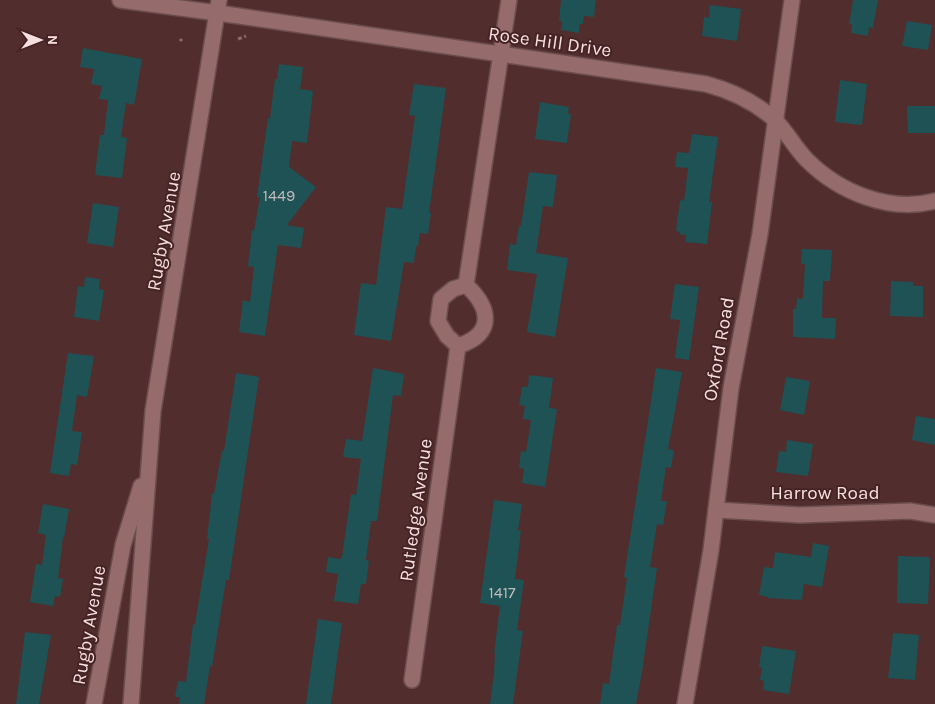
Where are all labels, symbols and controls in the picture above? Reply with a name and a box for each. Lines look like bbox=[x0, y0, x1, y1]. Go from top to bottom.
north arrow bbox=[15, 15, 65, 65]
street label: Rose Hill Drive bbox=[487, 22, 613, 62]
text: N bbox=[44, 35, 61, 45]
street label: Rugby Avenue bbox=[143, 170, 185, 293]
house number: 1449 bbox=[263, 186, 295, 205]
street label: Oxford Road bbox=[699, 295, 739, 403]
street label: Rutledge Avenue bbox=[395, 437, 437, 583]
street label: Harrow Road bbox=[770, 482, 880, 504]
street label: Rugby Avenue bbox=[68, 564, 110, 687]
house number: 1417 bbox=[488, 583, 516, 602]

